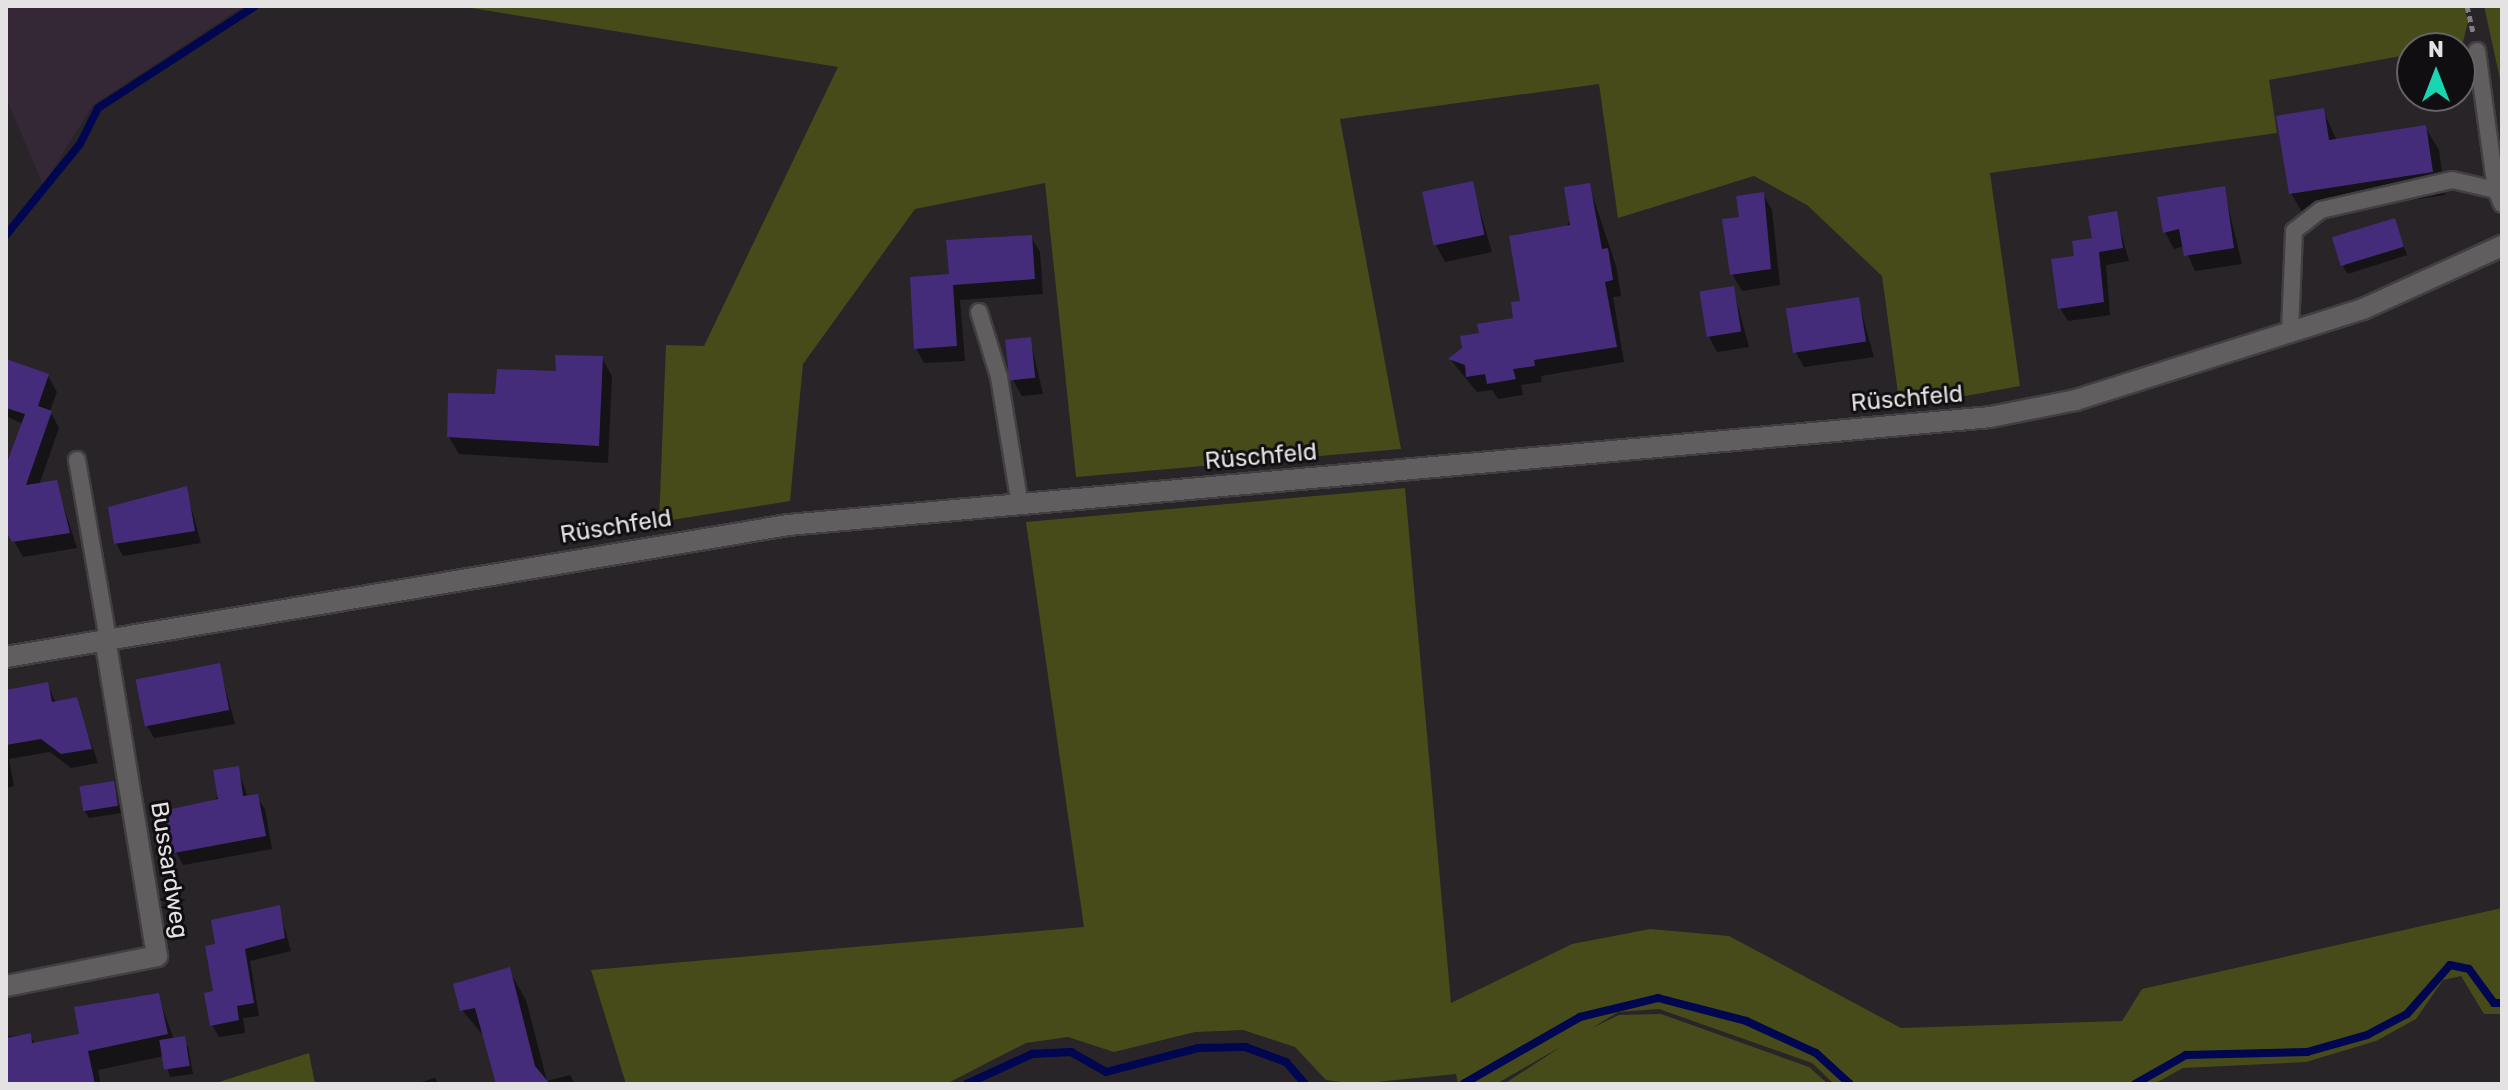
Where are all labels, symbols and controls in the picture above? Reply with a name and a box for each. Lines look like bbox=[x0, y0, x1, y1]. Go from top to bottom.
north arrow bbox=[2396, 32, 2476, 112]
text: N bbox=[2428, 36, 2444, 63]
street label: Rüschfeld bbox=[1850, 380, 1964, 418]
street label: Rüschfeld bbox=[1204, 438, 1318, 476]
street label: Rüschfeld bbox=[558, 504, 674, 550]
street label: Bussardweg bbox=[144, 800, 194, 940]

